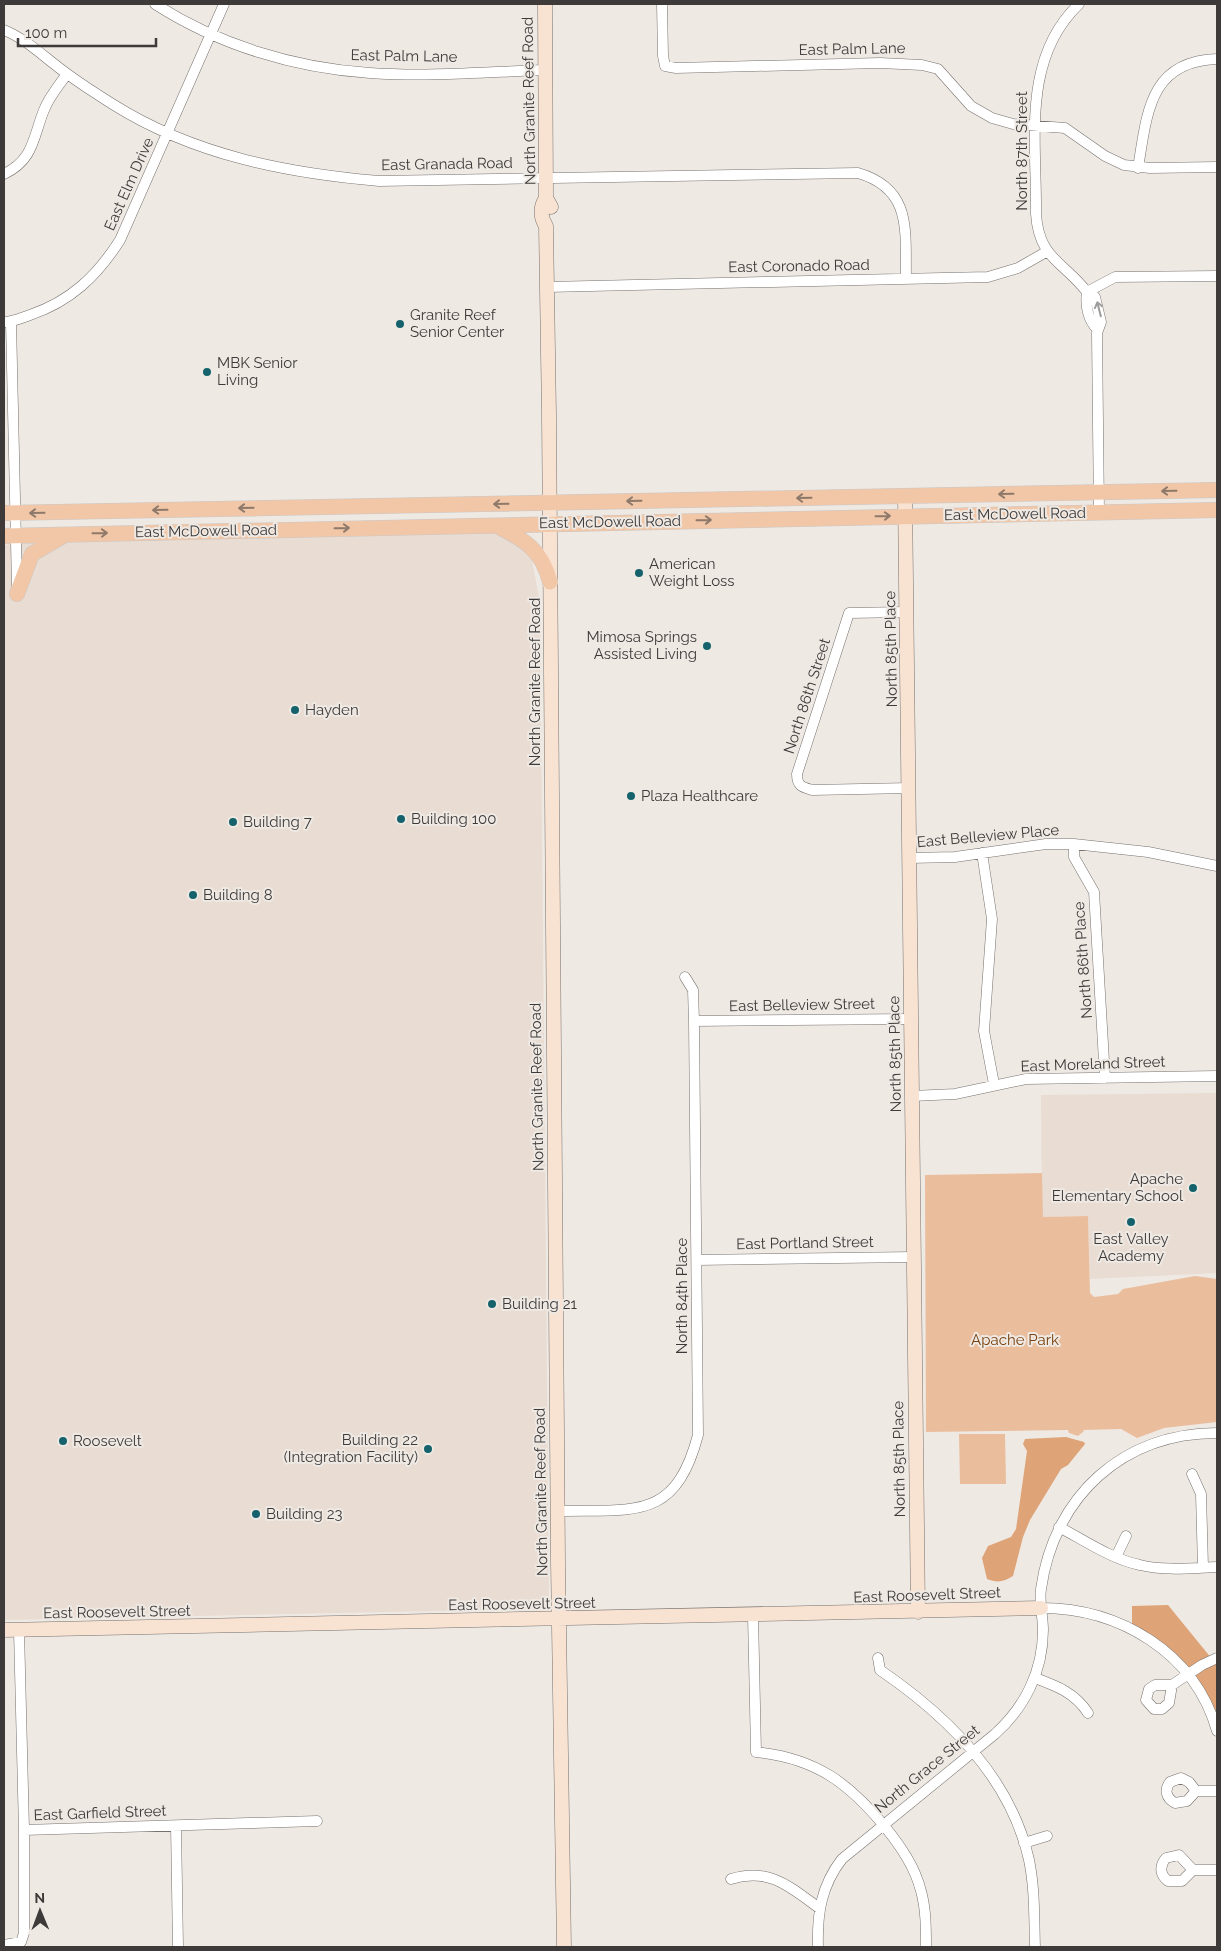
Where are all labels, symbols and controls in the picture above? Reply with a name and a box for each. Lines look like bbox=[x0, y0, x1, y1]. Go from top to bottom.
scale bar bbox=[18, 15, 155, 47]
street label: North Granite Reef Road bbox=[519, 17, 539, 185]
text: 100 m bbox=[25, 24, 67, 42]
street label: East Palm Lane bbox=[798, 39, 906, 59]
street label: East Palm Lane bbox=[350, 46, 458, 66]
street label: North 87th Street bbox=[1013, 91, 1031, 211]
street label: East Elm Drive bbox=[100, 134, 158, 233]
street label: East Granada Road bbox=[381, 154, 513, 174]
street label: East Coronado Road bbox=[728, 256, 870, 276]
one-way arrow bbox=[1093, 301, 1103, 317]
place label: Granite Reef Senior Center bbox=[410, 306, 505, 341]
marker: Granite Reef Senior Center bbox=[394, 318, 406, 330]
place label: MBK Senior Living bbox=[217, 354, 298, 389]
marker: MBK Senior Living bbox=[201, 366, 213, 378]
one-way arrow bbox=[1161, 486, 1177, 496]
one-way arrow bbox=[998, 489, 1014, 499]
one-way arrow bbox=[797, 494, 813, 503]
one-way arrow bbox=[626, 496, 642, 506]
one-way arrow bbox=[493, 499, 510, 509]
one-way arrow bbox=[239, 504, 255, 513]
street label: East McDowell Road bbox=[944, 504, 1086, 524]
one-way arrow bbox=[153, 505, 169, 515]
one-way arrow bbox=[29, 508, 45, 517]
street label: East McDowell Road bbox=[539, 512, 681, 532]
one-way arrow bbox=[875, 512, 891, 521]
one-way arrow bbox=[696, 515, 712, 525]
street label: East McDowell Road bbox=[135, 521, 277, 541]
one-way arrow bbox=[334, 523, 350, 532]
one-way arrow bbox=[92, 528, 108, 538]
place label: American Weight Loss bbox=[649, 555, 735, 590]
marker: American Weight Loss bbox=[633, 567, 645, 579]
street label: North 85th Place bbox=[881, 590, 901, 707]
street label: North Granite Reef Road bbox=[526, 598, 544, 766]
place label: Mimosa Springs Assisted Living bbox=[586, 628, 697, 663]
street label: North 86th Street bbox=[780, 636, 834, 756]
marker: Mimosa Springs Assisted Living bbox=[701, 640, 713, 652]
place label: Hayden bbox=[305, 701, 359, 719]
marker: Hayden bbox=[289, 704, 301, 716]
place label: Plaza Healthcare bbox=[641, 787, 758, 805]
marker: Plaza Healthcare bbox=[625, 790, 637, 802]
place label: Building 100 bbox=[411, 810, 496, 828]
place label: Building 7 bbox=[243, 813, 312, 831]
marker: Building 100 bbox=[395, 813, 407, 825]
marker: Building 7 bbox=[227, 816, 239, 828]
street label: East Belleview Place bbox=[916, 821, 1060, 851]
place label: Building 8 bbox=[203, 886, 273, 904]
marker: Building 8 bbox=[187, 889, 199, 901]
street label: North 86th Place bbox=[1070, 901, 1096, 1019]
street label: East Belleview Street bbox=[729, 995, 875, 1015]
street label: North 85th Place bbox=[885, 995, 905, 1112]
street label: North Granite Reef Road bbox=[527, 1003, 547, 1171]
street label: East Moreland Street bbox=[1020, 1052, 1166, 1076]
place label: Apache Elementary School bbox=[1052, 1170, 1184, 1205]
marker: Apache Elementary School bbox=[1187, 1182, 1199, 1194]
marker: East Valley Academy bbox=[1125, 1216, 1137, 1228]
place label: East Valley Academy bbox=[1093, 1230, 1169, 1265]
street label: East Portland Street bbox=[736, 1233, 874, 1253]
street label: North 84th Place bbox=[673, 1238, 691, 1354]
place label: Building 21 bbox=[502, 1295, 578, 1313]
marker: Building 21 bbox=[486, 1298, 498, 1310]
park label: Apache Park bbox=[971, 1331, 1059, 1349]
street label: North 85th Place bbox=[889, 1400, 909, 1517]
street label: North Granite Reef Road bbox=[531, 1408, 551, 1576]
place label: Building 22 (Integration Facility) bbox=[284, 1431, 418, 1466]
place label: Roosevelt bbox=[73, 1432, 142, 1450]
marker: Roosevelt bbox=[57, 1435, 69, 1447]
marker: Building 22 (Integration Facility) bbox=[422, 1443, 434, 1455]
place label: Building 23 bbox=[266, 1505, 343, 1523]
marker: Building 23 bbox=[250, 1508, 262, 1520]
street label: East Roosevelt Street bbox=[853, 1583, 1001, 1607]
street label: East Roosevelt Street bbox=[448, 1594, 596, 1614]
street label: East Roosevelt Street bbox=[43, 1602, 191, 1622]
street label: North Grace Street bbox=[871, 1721, 983, 1817]
street label: East Garfield Street bbox=[33, 1802, 167, 1824]
north arrow bbox=[15, 1886, 65, 1936]
text: N bbox=[34, 1890, 45, 1906]

